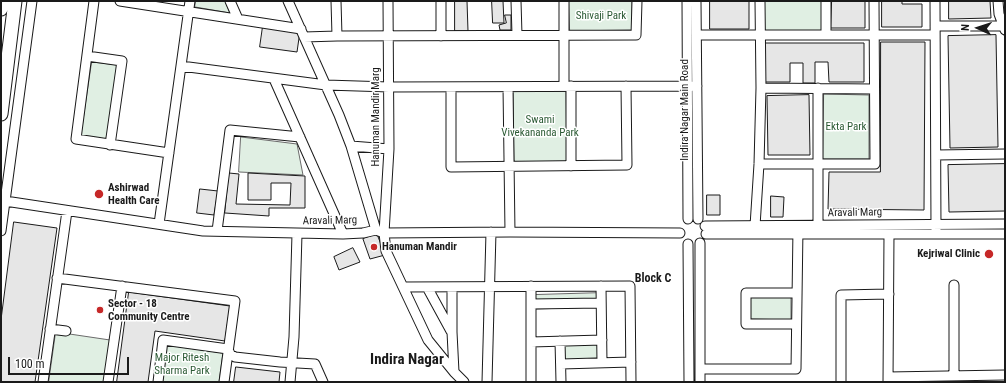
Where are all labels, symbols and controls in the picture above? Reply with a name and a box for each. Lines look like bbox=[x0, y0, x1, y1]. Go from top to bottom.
north arrow bbox=[958, 8, 998, 48]
park label: Shivaji Park bbox=[576, 9, 626, 23]
text: N bbox=[959, 24, 972, 31]
street label: Indira Nagar Main Road bbox=[678, 59, 692, 161]
street label: Hanuman Mandir Marg bbox=[369, 67, 383, 167]
park label: Swami Vivekananda Park bbox=[501, 113, 579, 139]
park label: Ekta Park bbox=[825, 120, 867, 134]
place label: Ashirwad Health Care bbox=[108, 181, 160, 207]
marker: Ashirwad Health Care bbox=[93, 188, 105, 200]
street label: Aravali Marg bbox=[828, 206, 882, 220]
street label: Aravali Marg bbox=[303, 214, 357, 228]
place label: Hanuman Mandir bbox=[382, 240, 457, 254]
marker: Hanuman Mandir bbox=[369, 242, 379, 252]
place label: Kejriwal Clinic bbox=[917, 247, 980, 261]
marker: Kejriwal Clinic bbox=[983, 248, 995, 260]
district label: Block C bbox=[635, 272, 671, 286]
place label: Sector - 18 Community Centre bbox=[108, 297, 190, 323]
marker: Sector - 18 Community Centre bbox=[95, 305, 105, 315]
scale bar bbox=[10, 349, 131, 375]
park label: Major Ritesh Sharma Park bbox=[154, 351, 210, 377]
district label: Indira Nagar bbox=[370, 351, 444, 369]
text: 100 m bbox=[15, 357, 45, 371]

